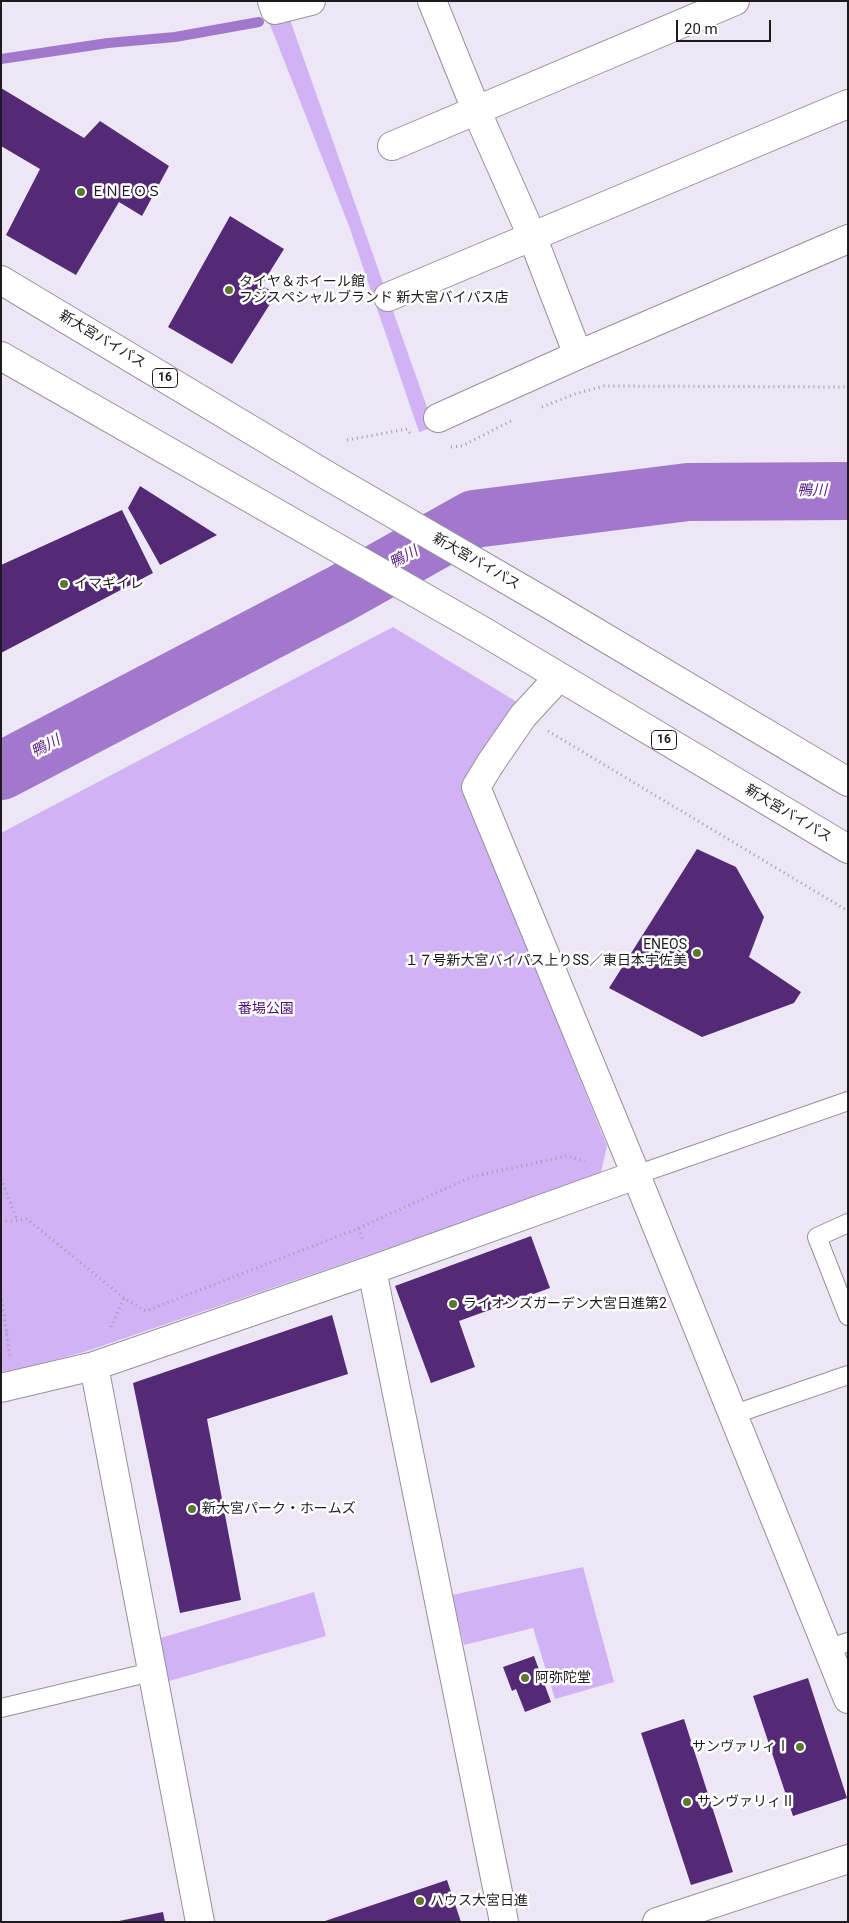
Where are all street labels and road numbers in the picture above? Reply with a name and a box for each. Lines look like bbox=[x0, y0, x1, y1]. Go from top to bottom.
street label: 新大宮バイパス bbox=[56, 308, 148, 372]
road number: 16 bbox=[152, 368, 178, 388]
street label: 新大宮バイパス bbox=[429, 530, 523, 594]
road number: 16 bbox=[652, 730, 676, 750]
street label: 新大宮バイパス bbox=[742, 782, 834, 846]

